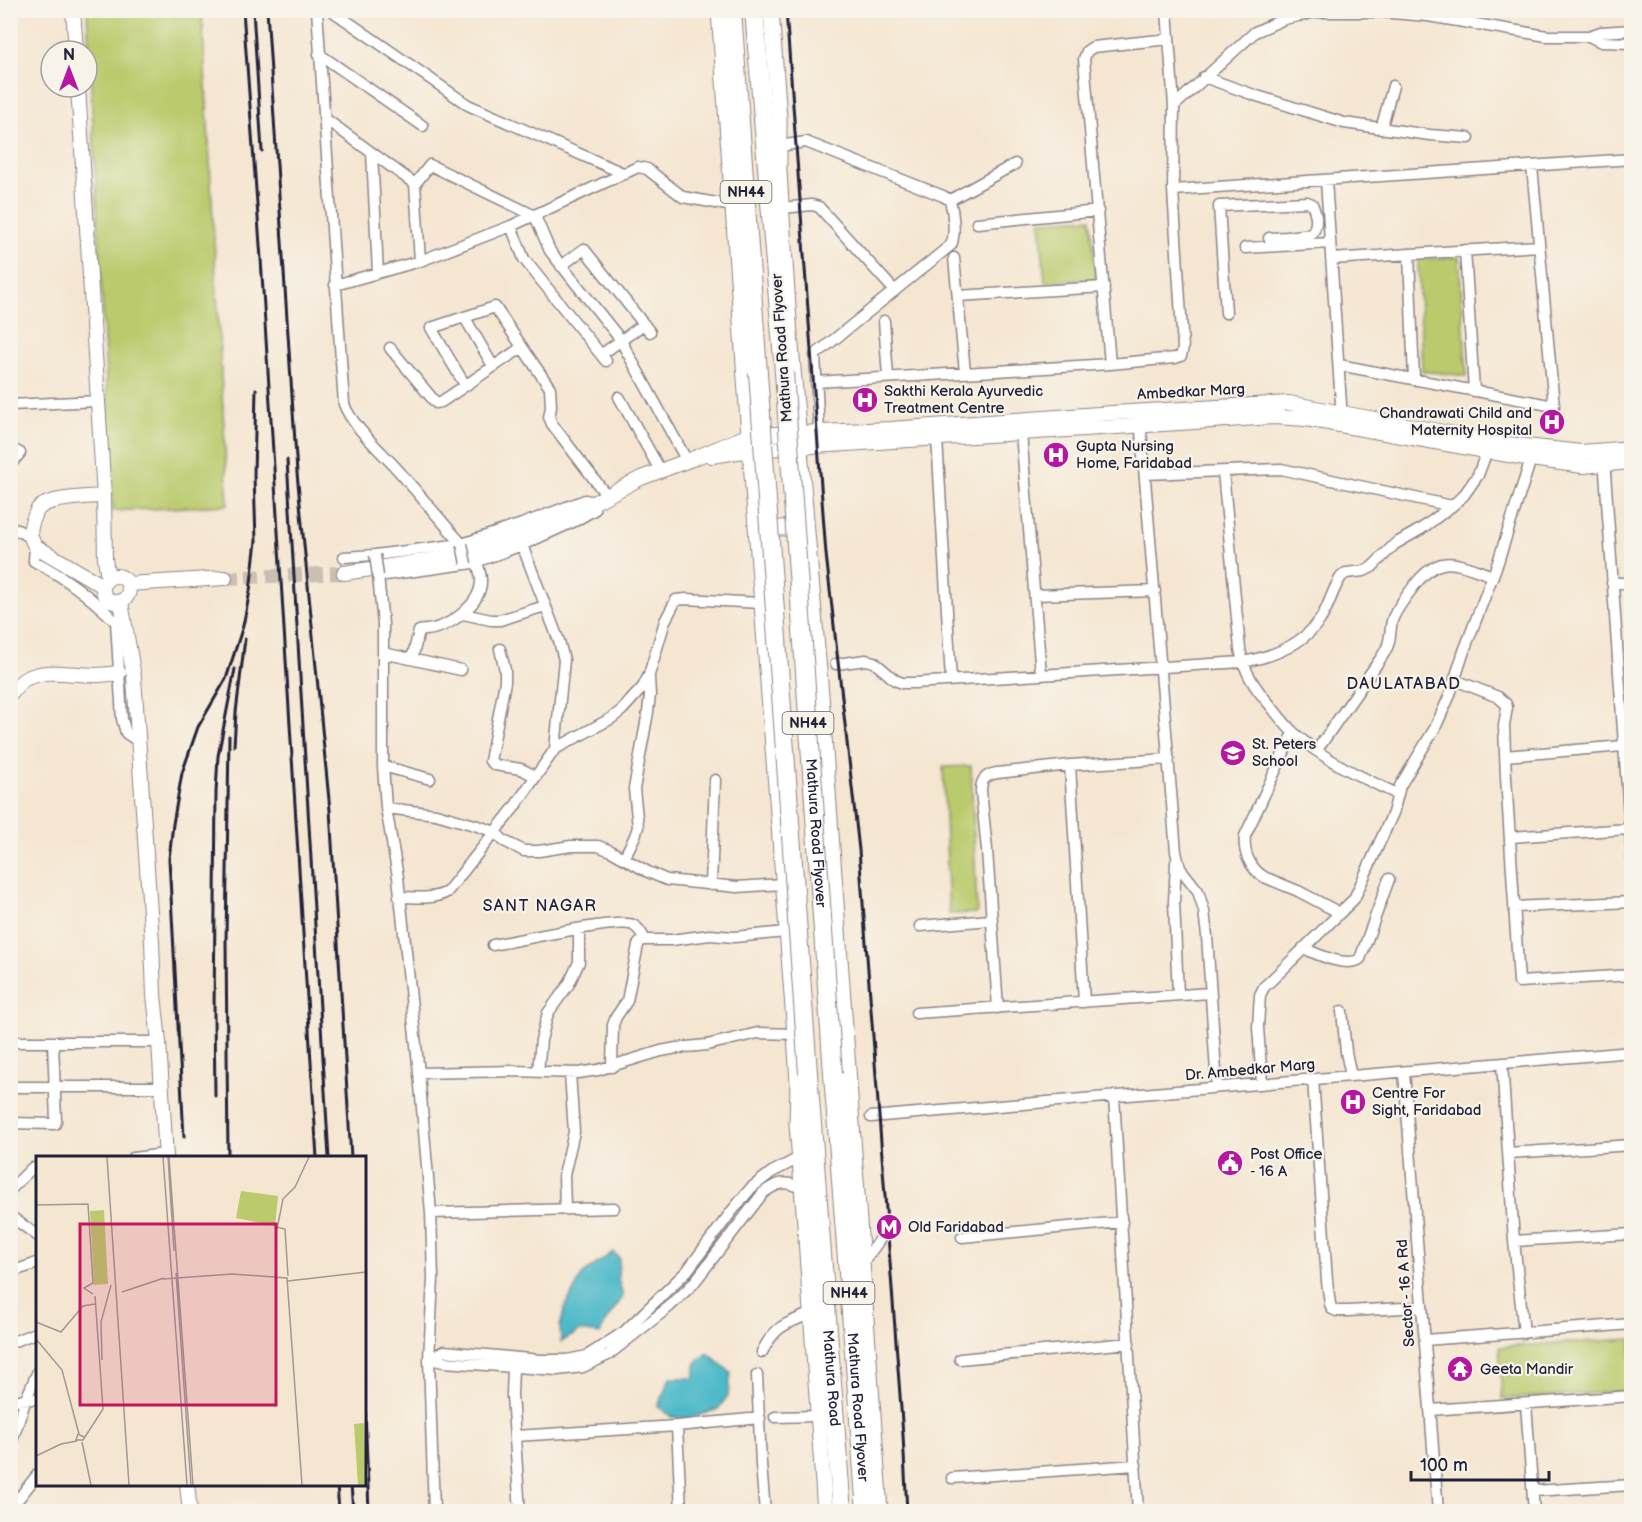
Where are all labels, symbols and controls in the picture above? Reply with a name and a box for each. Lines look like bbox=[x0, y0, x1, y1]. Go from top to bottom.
north arrow bbox=[39, 39, 99, 99]
text: N bbox=[63, 46, 75, 65]
road number: NH44 bbox=[720, 181, 771, 203]
street label: Mathura Road Flyover bbox=[767, 272, 797, 423]
street label: Ambedkar Marg bbox=[1137, 380, 1245, 404]
place label: Sakthi Kerala Ayurvedic Treatment Centre bbox=[884, 382, 1043, 418]
hospital icon: Sakthi Kerala Ayurvedic Treatment Centre bbox=[850, 385, 880, 415]
place label: Chandrawati Child and Maternity Hospital bbox=[1379, 404, 1532, 440]
hospital icon: Chandrawati Child and Maternity Hospital bbox=[1537, 407, 1567, 437]
place label: Gupta Nursing Home, Faridabad bbox=[1076, 437, 1192, 473]
hospital icon: Gupta Nursing Home, Faridabad bbox=[1041, 440, 1071, 470]
district label: DAULATABAD bbox=[1347, 675, 1461, 694]
road number: NH44 bbox=[782, 712, 834, 734]
place label: St. Peters School bbox=[1252, 735, 1317, 771]
school or university icon: St. Peters School bbox=[1218, 738, 1248, 768]
street label: Mathura Road Flyover bbox=[801, 758, 831, 909]
district label: SANT NAGAR bbox=[483, 897, 597, 916]
street label: Dr. Ambedkar Marg bbox=[1184, 1055, 1316, 1085]
place label: Centre For Sight, Faridabad bbox=[1372, 1084, 1481, 1120]
hospital icon: Centre For Sight, Faridabad bbox=[1338, 1087, 1368, 1117]
place label: Post Office - 16 A bbox=[1250, 1145, 1323, 1181]
public building icon: Post Office - 16 A bbox=[1215, 1148, 1245, 1178]
inset map bbox=[36, 1156, 366, 1486]
metro station icon: Old Faridabad bbox=[874, 1212, 904, 1242]
place label: Old Faridabad bbox=[908, 1218, 1004, 1237]
street label: Sector - 16 A Rd bbox=[1393, 1239, 1419, 1347]
road number: NH44 bbox=[824, 1282, 874, 1304]
street label: Mathura Road bbox=[818, 1329, 845, 1427]
street label: Mathura Road Flyover bbox=[843, 1332, 873, 1483]
temple icon: Geeta Mandir bbox=[1445, 1354, 1475, 1384]
place label: Geeta Mandir bbox=[1480, 1360, 1574, 1379]
scale bar bbox=[1411, 1444, 1549, 1482]
text: 100 m bbox=[1420, 1455, 1468, 1476]

